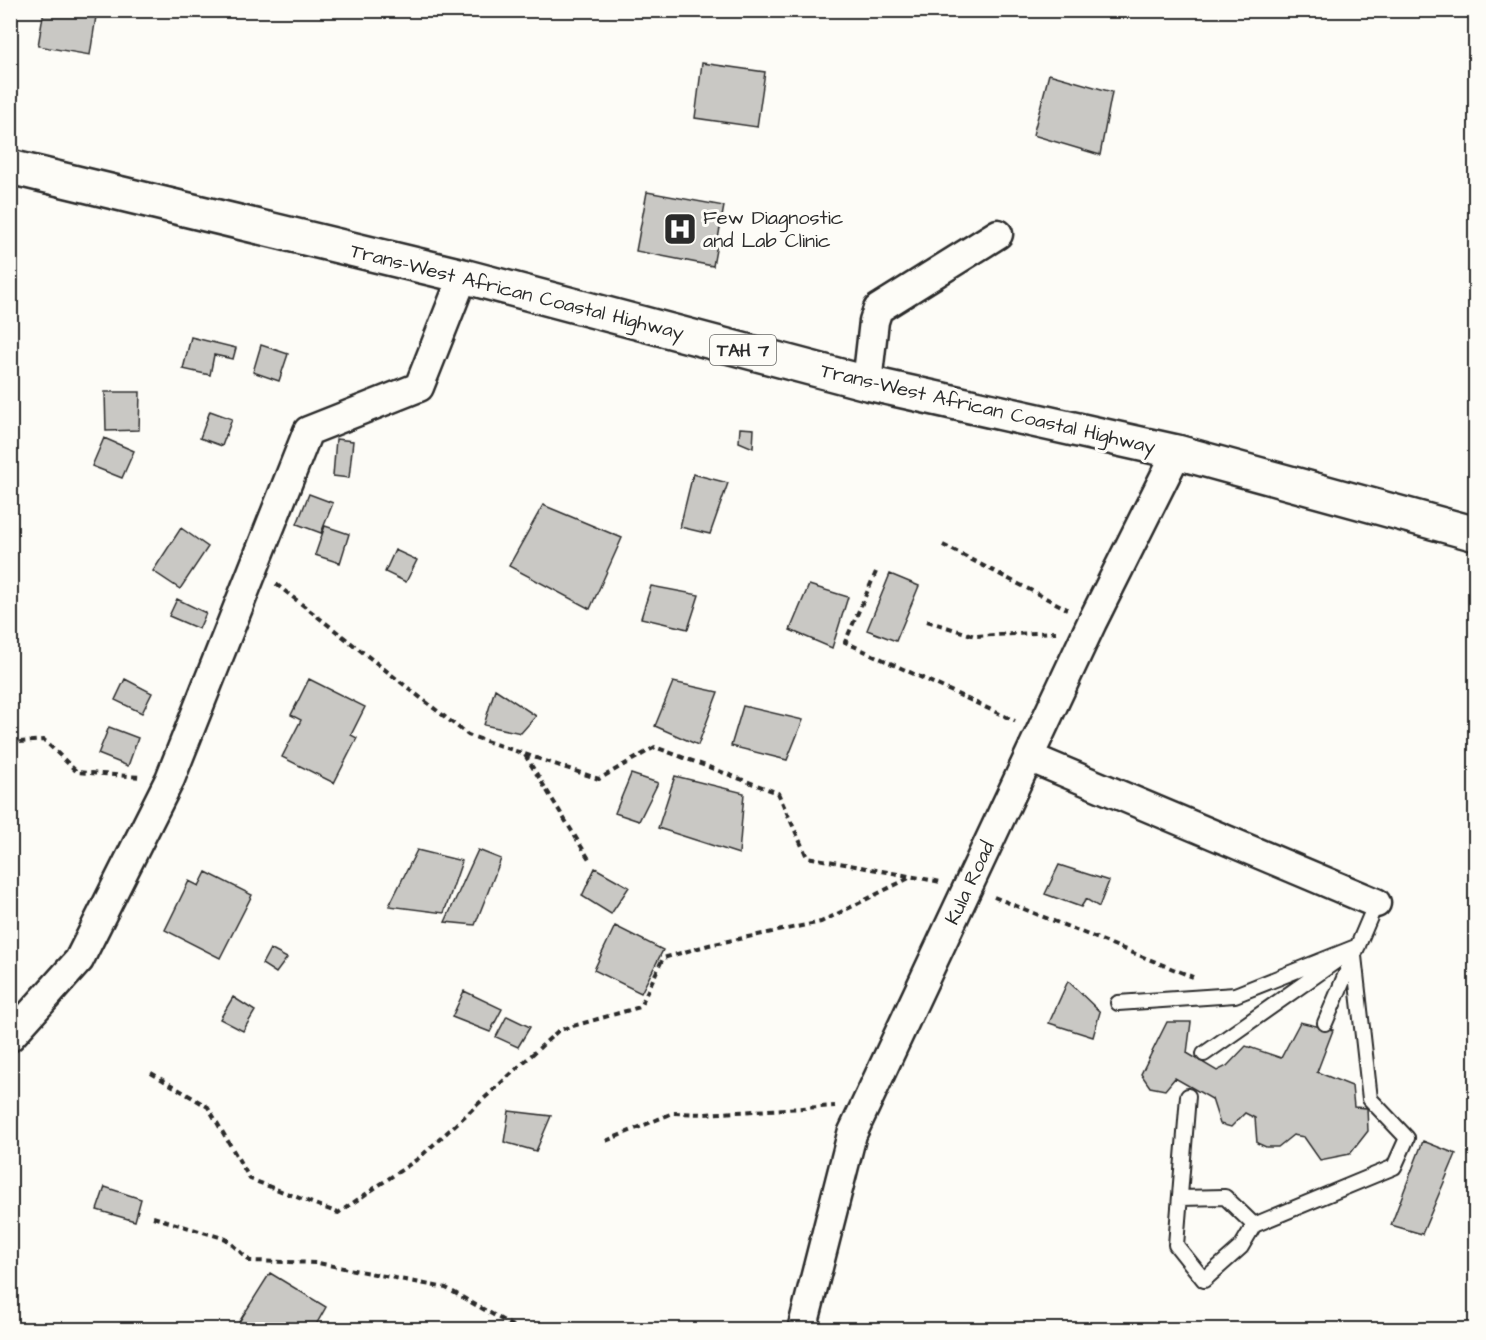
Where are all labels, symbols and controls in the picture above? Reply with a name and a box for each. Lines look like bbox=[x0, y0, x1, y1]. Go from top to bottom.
place label: Few Diagnostic and Lab Clinic bbox=[703, 204, 844, 255]
hospital icon: Few Diagnostic and Lab Clinic bbox=[662, 211, 698, 247]
street label: Trans-West African Coastal Highway bbox=[347, 237, 687, 348]
road number: TAH 7 bbox=[710, 335, 776, 365]
street label: Trans-West African Coastal Highway bbox=[818, 357, 1158, 462]
street label: Kula Road bbox=[938, 837, 1002, 929]

